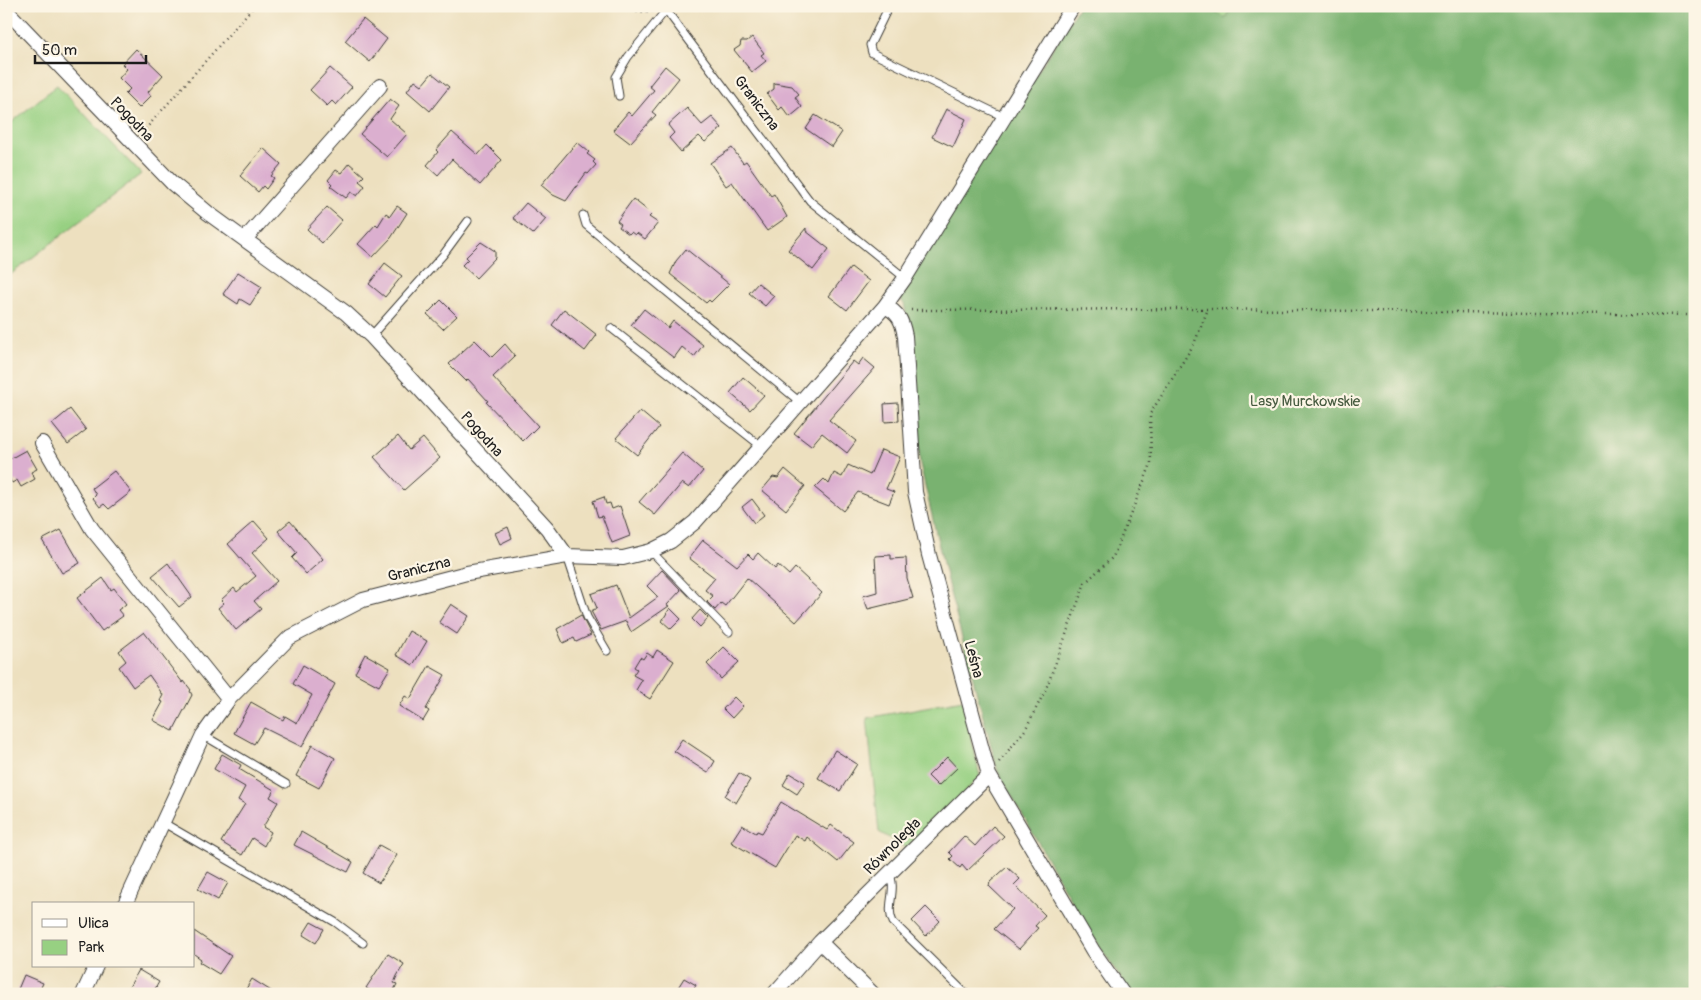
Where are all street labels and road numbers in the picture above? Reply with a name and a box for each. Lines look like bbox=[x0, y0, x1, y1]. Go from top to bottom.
street label: Graniczna bbox=[730, 72, 783, 135]
street label: Pogodna bbox=[106, 93, 158, 146]
street label: Pogodna bbox=[456, 408, 507, 461]
street label: Graniczna bbox=[386, 553, 452, 586]
street label: Leśna bbox=[959, 638, 988, 680]
street label: Równoległa bbox=[860, 814, 925, 879]

